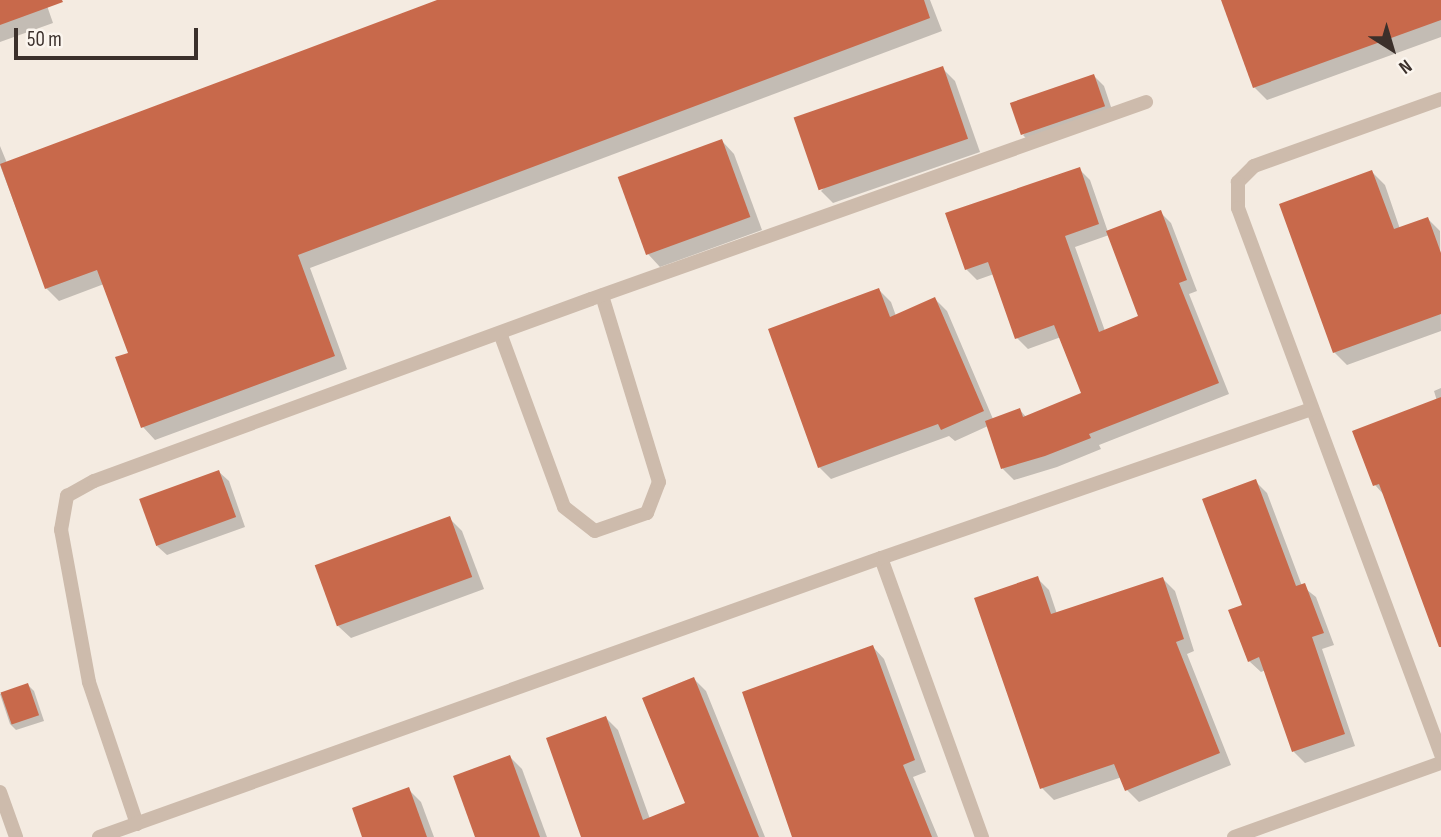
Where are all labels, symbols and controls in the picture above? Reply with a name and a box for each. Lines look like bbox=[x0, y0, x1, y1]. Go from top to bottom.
scale bar bbox=[18, 14, 201, 58]
north arrow bbox=[1357, 14, 1427, 84]
text: 50 m bbox=[27, 27, 62, 52]
text: N bbox=[1394, 54, 1416, 78]

